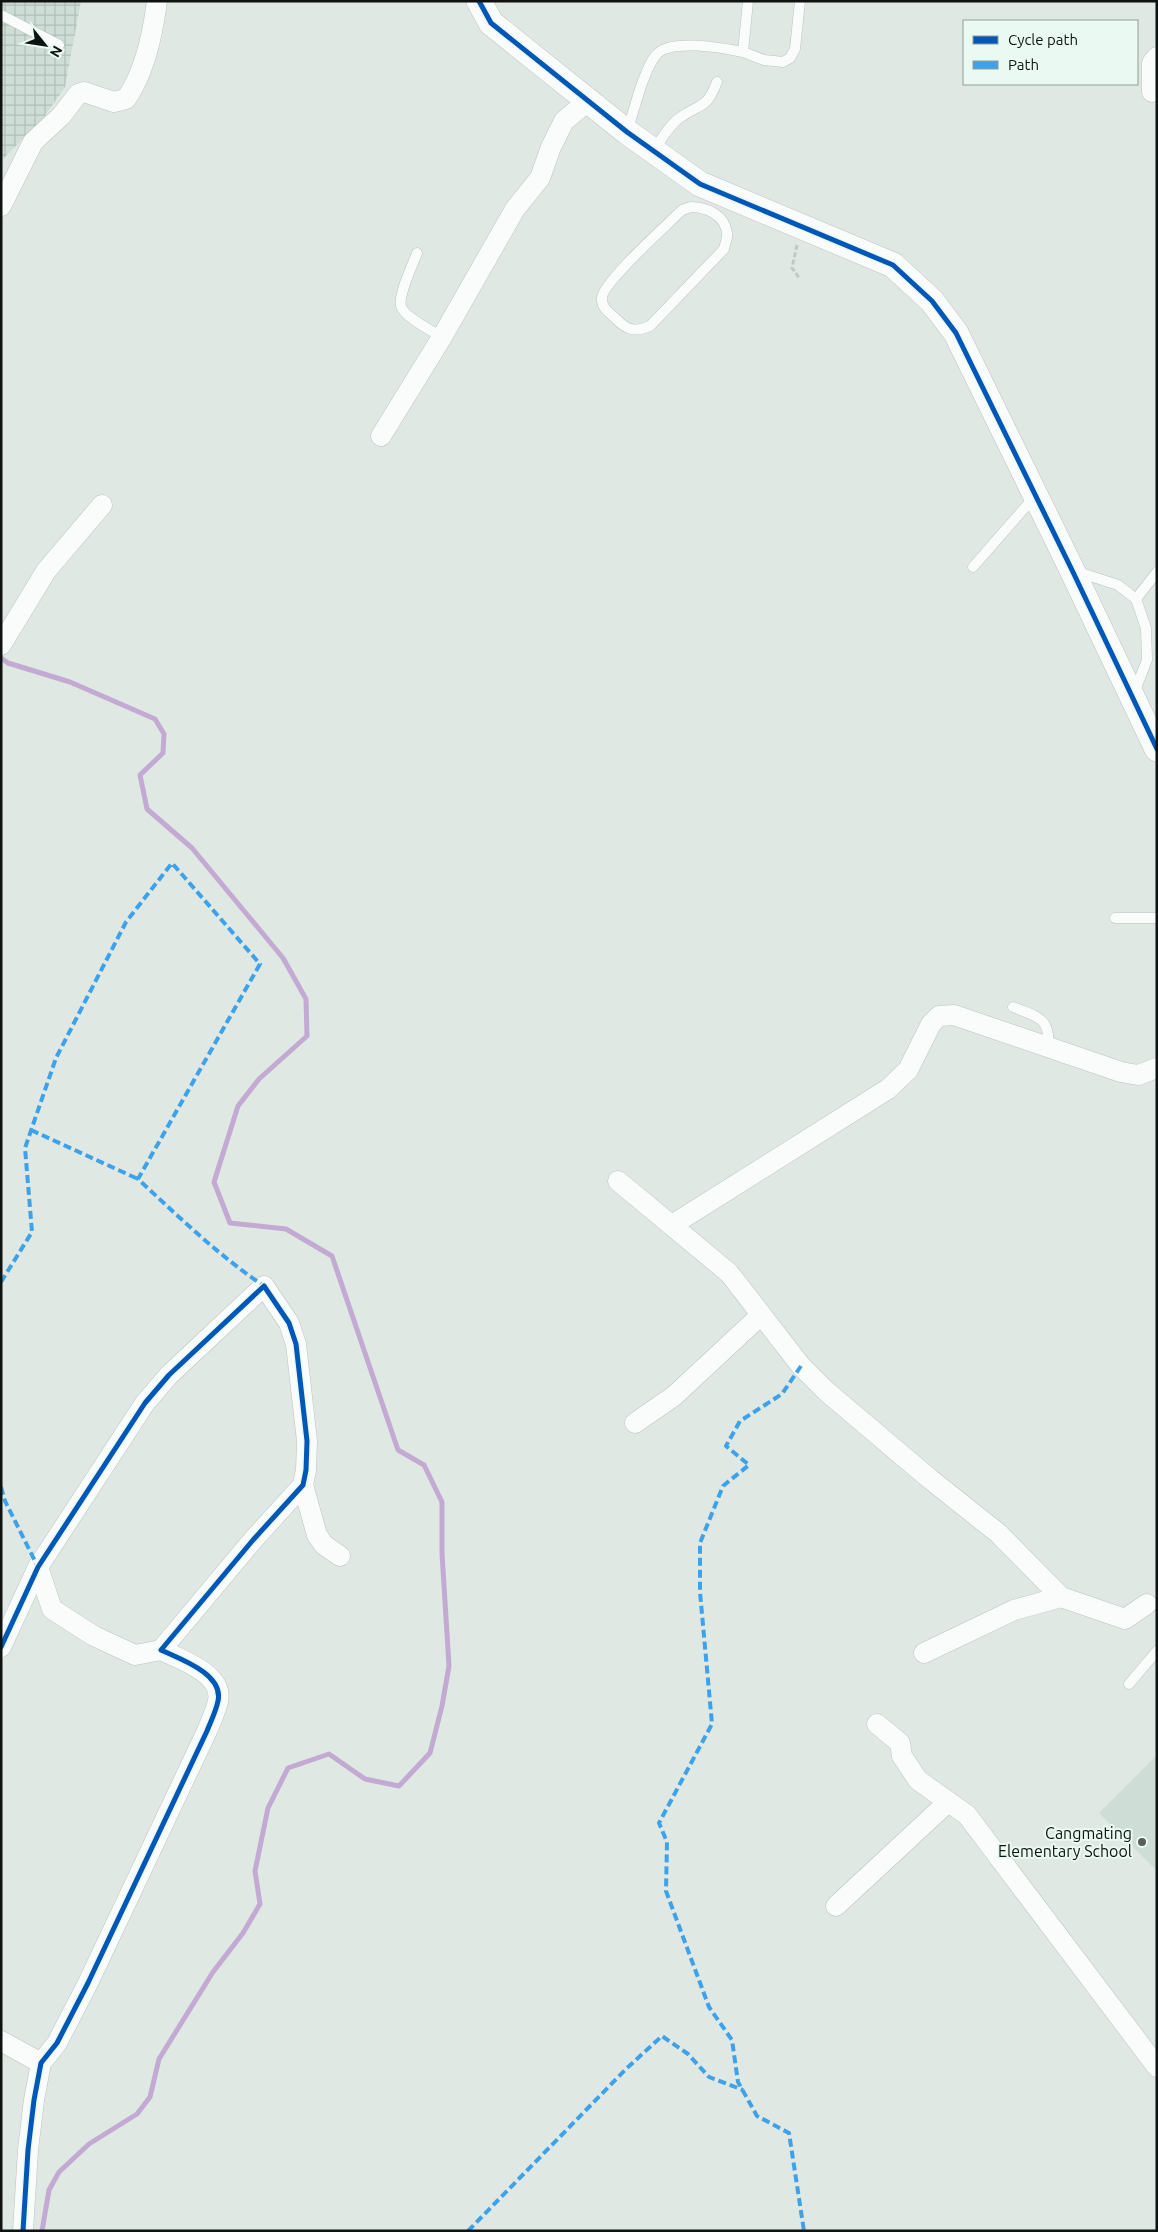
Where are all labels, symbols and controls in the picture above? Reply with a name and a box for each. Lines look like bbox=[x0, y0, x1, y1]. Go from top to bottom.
north arrow bbox=[20, 20, 70, 70]
legend bbox=[963, 20, 1138, 85]
text: Cycle path bbox=[1008, 31, 1078, 48]
text: N bbox=[47, 43, 66, 60]
text: Path bbox=[1008, 56, 1039, 73]
place label: Cangmating Elementary School bbox=[998, 1824, 1132, 1860]
marker: Cangmating Elementary School bbox=[1136, 1836, 1148, 1848]

